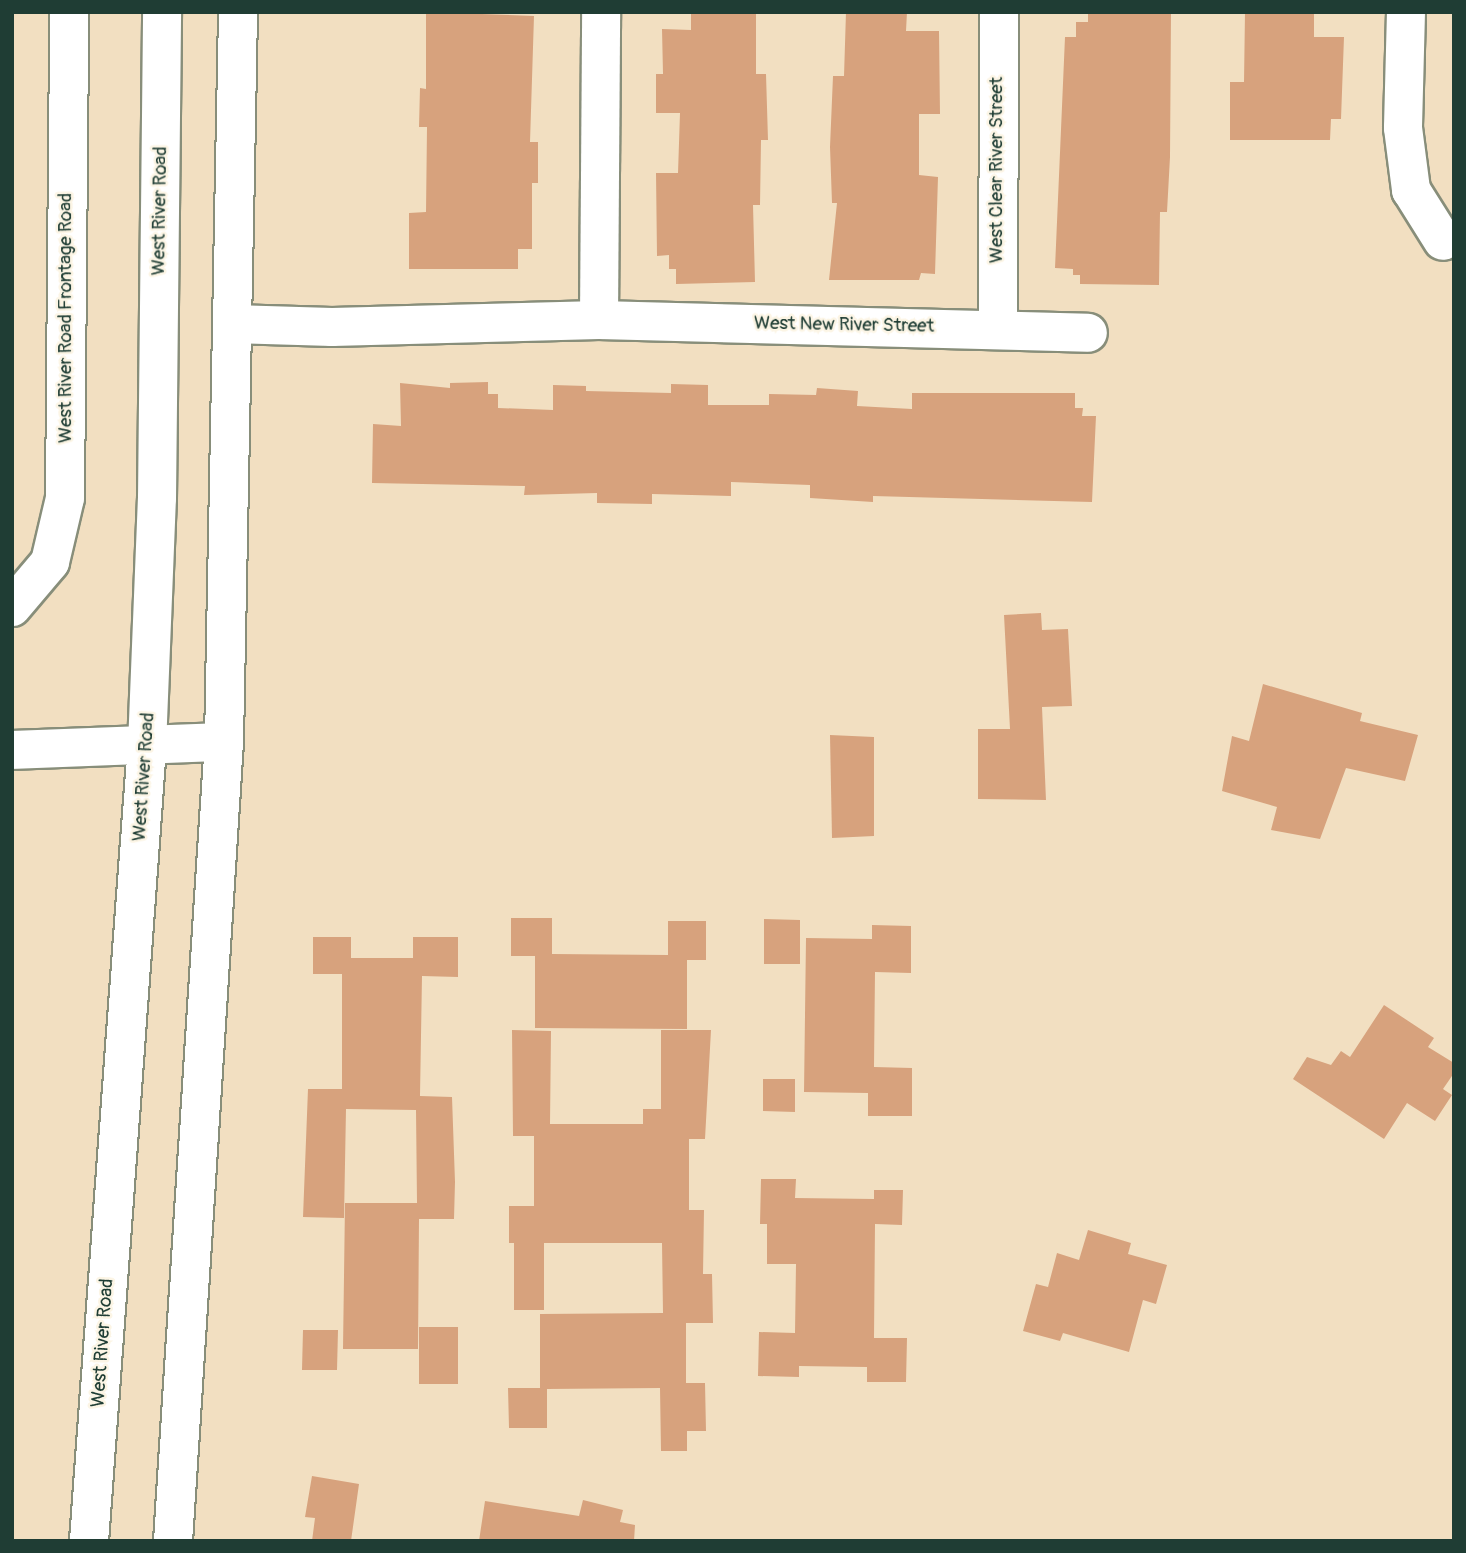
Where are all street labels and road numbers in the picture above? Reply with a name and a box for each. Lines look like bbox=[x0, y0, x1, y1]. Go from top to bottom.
street label: West Clear River Street bbox=[986, 77, 1008, 263]
street label: West River Road bbox=[147, 146, 173, 276]
street label: West River Road Frontage Road bbox=[55, 193, 77, 443]
street label: West New River Street bbox=[754, 312, 934, 338]
street label: West River Road bbox=[128, 712, 160, 842]
street label: West River Road bbox=[87, 1278, 119, 1408]

